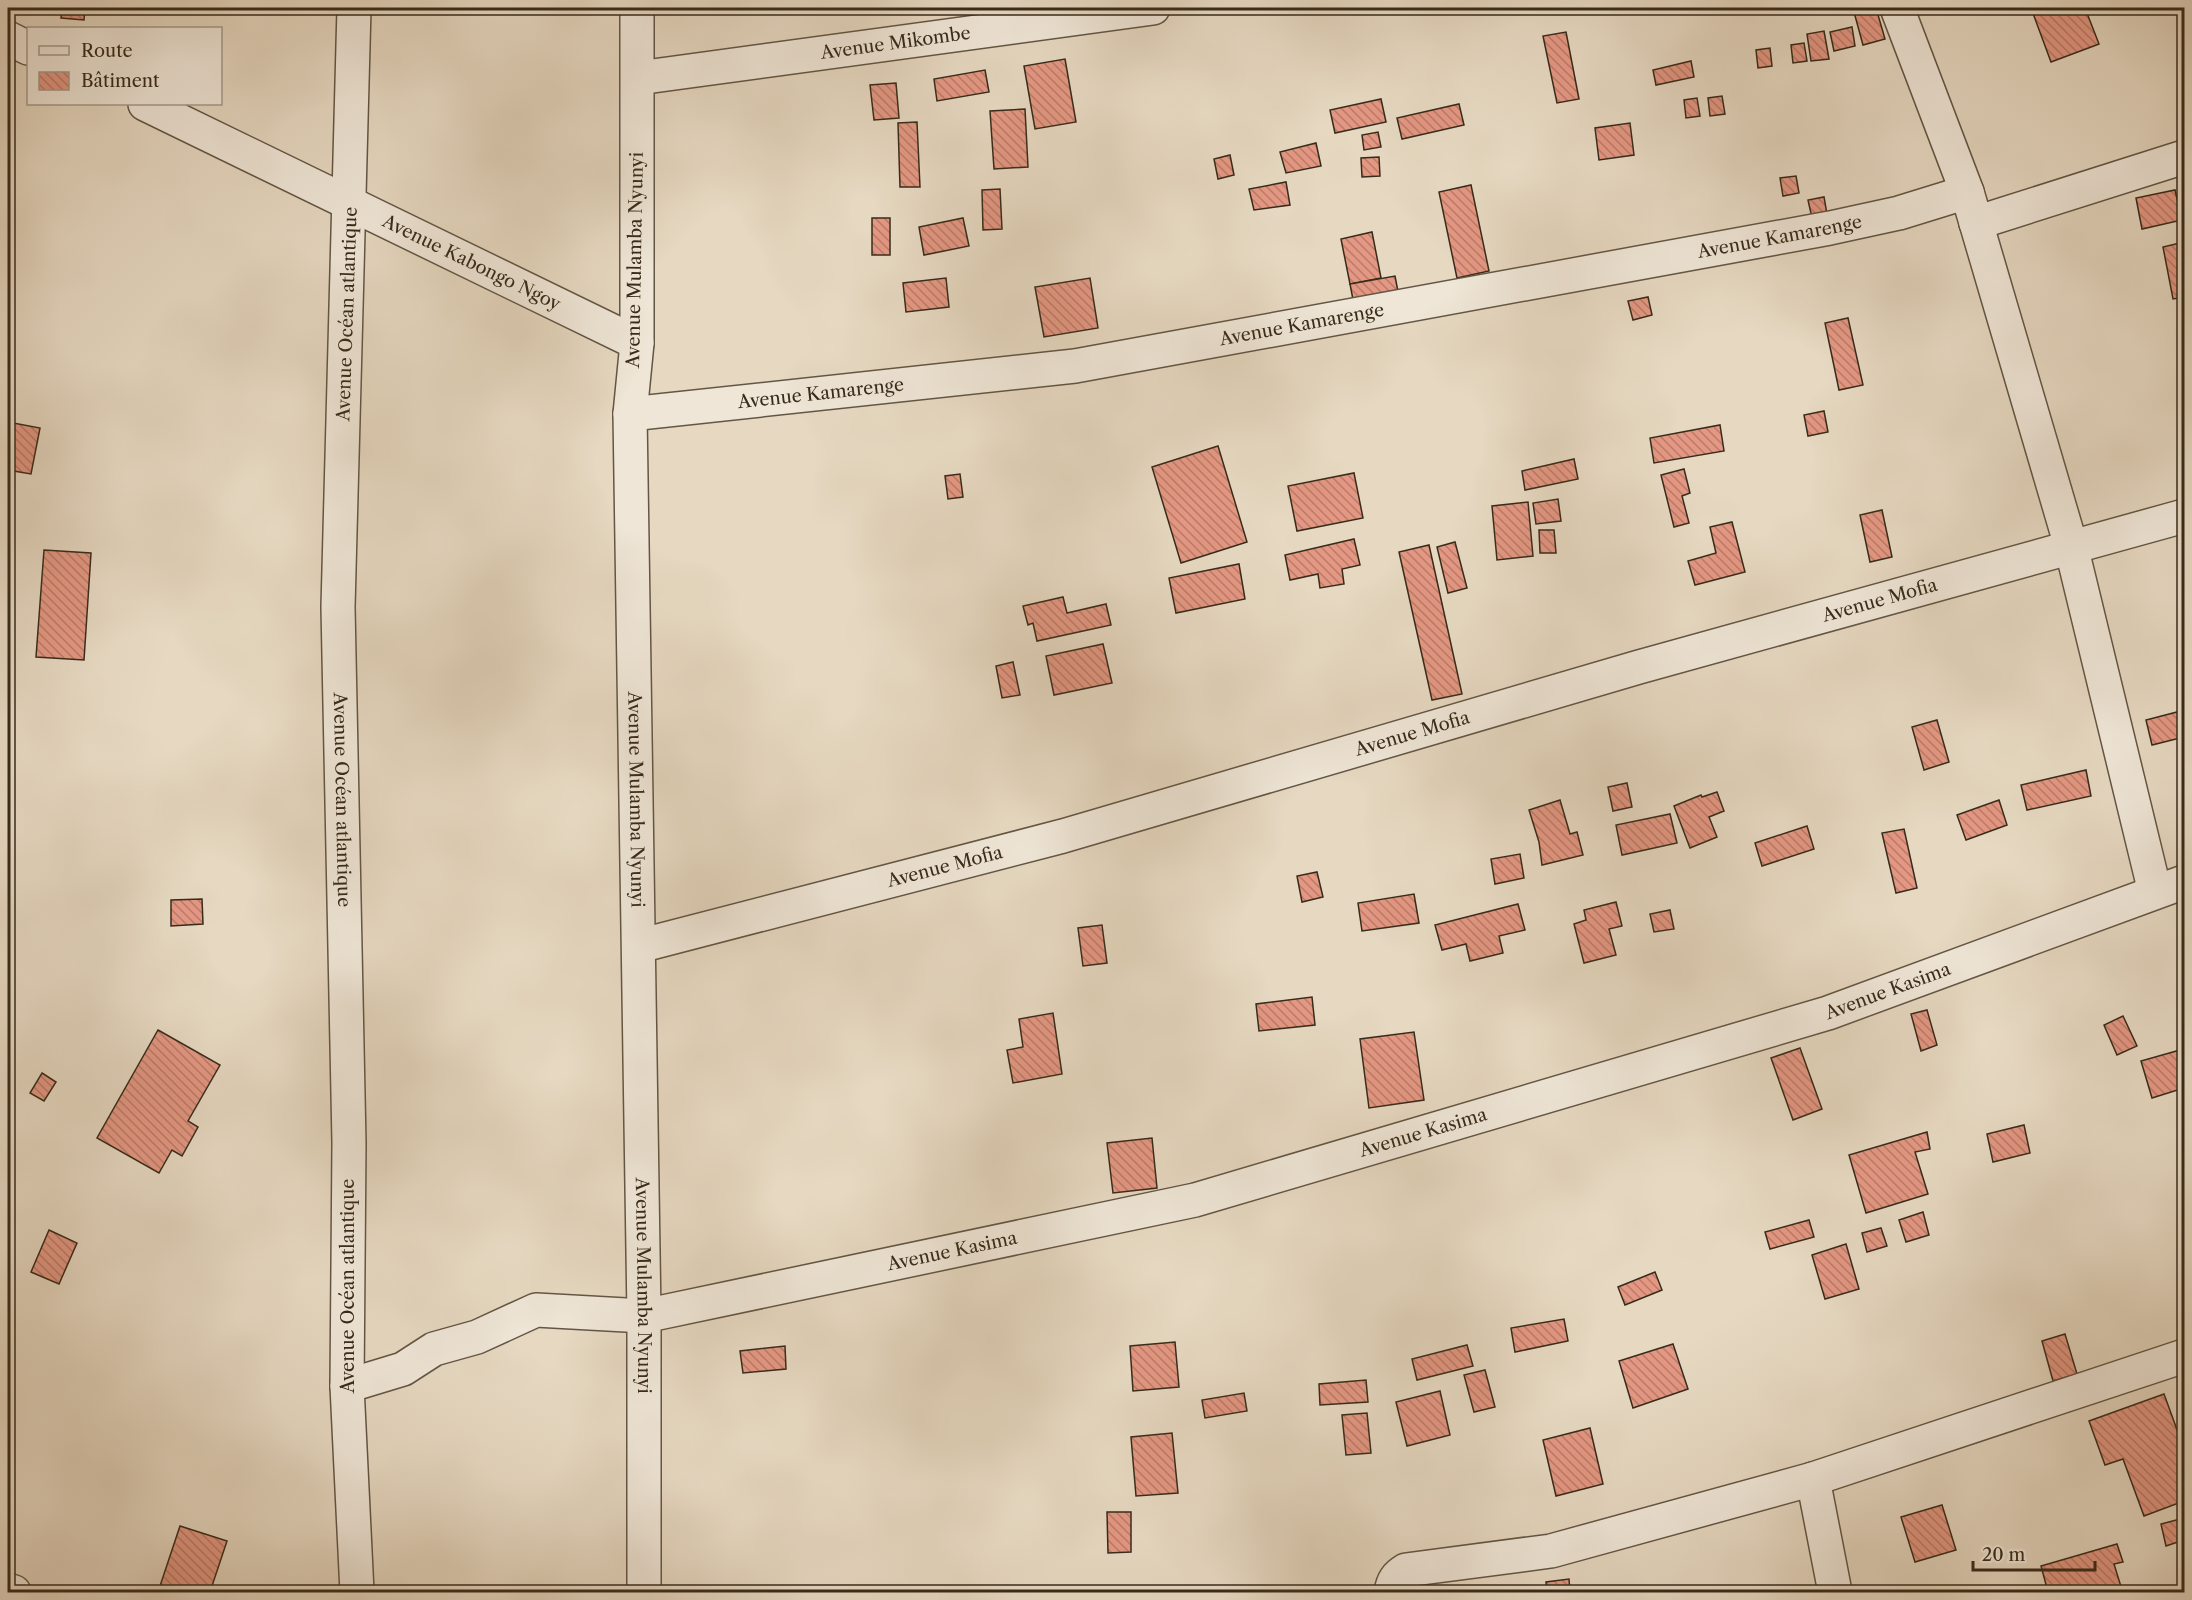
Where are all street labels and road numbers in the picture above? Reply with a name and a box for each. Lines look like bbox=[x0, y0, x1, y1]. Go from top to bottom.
street label: Avenue Mikombe bbox=[818, 22, 972, 64]
street label: Avenue Mulamba Nyunyi bbox=[622, 151, 648, 369]
street label: Avenue Océan atlantique bbox=[332, 206, 362, 423]
street label: Avenue Kabongo Ngoy bbox=[378, 210, 565, 316]
street label: Avenue Kamarenge bbox=[1695, 210, 1864, 263]
street label: Avenue Kamarenge bbox=[1217, 299, 1386, 351]
street label: Avenue Kamarenge bbox=[736, 374, 905, 413]
street label: Avenue Mofia bbox=[1819, 574, 1940, 627]
street label: Avenue Mulamba Nyunyi bbox=[623, 690, 649, 908]
street label: Avenue Océan atlantique bbox=[329, 691, 355, 907]
street label: Avenue Mofia bbox=[1351, 706, 1473, 761]
street label: Avenue Mofia bbox=[884, 841, 1005, 892]
street label: Avenue Kasima bbox=[1821, 958, 1954, 1024]
street label: Avenue Kasima bbox=[1356, 1103, 1490, 1162]
street label: Avenue Mulamba Nyunyi bbox=[631, 1176, 655, 1394]
street label: Avenue Océan atlantique bbox=[337, 1179, 359, 1394]
street label: Avenue Kasima bbox=[884, 1227, 1019, 1276]

